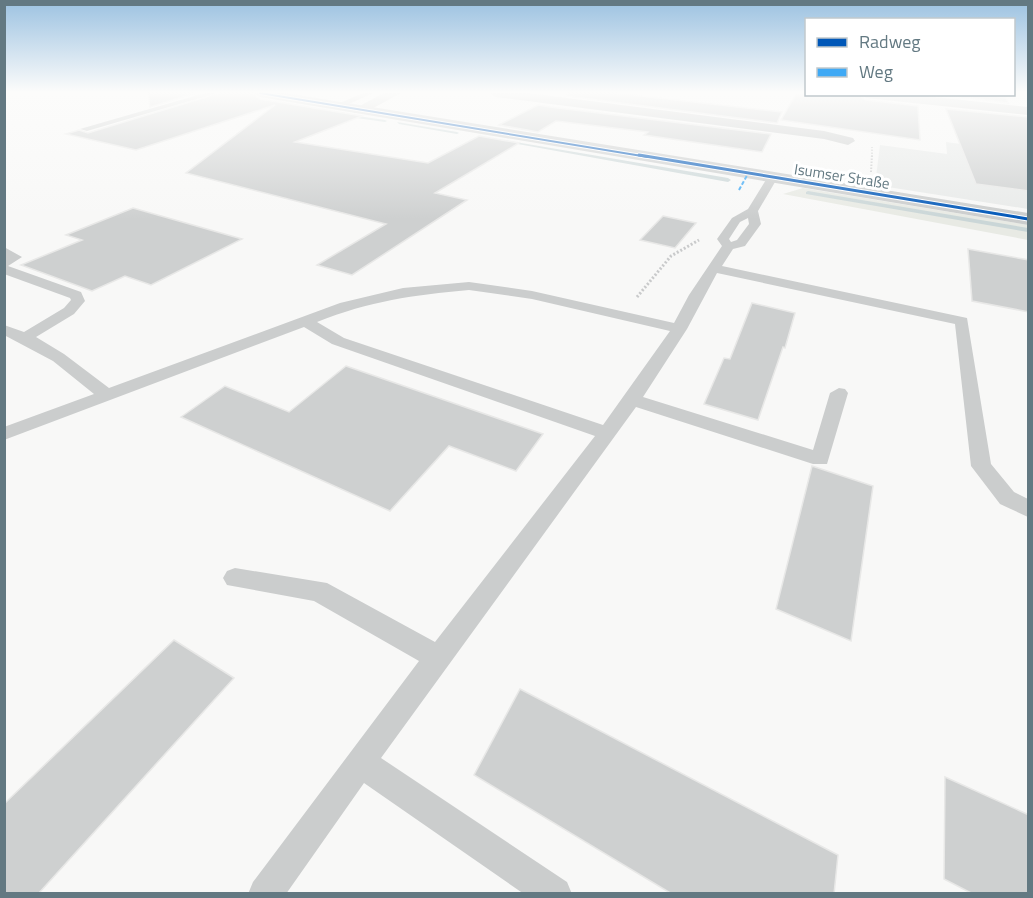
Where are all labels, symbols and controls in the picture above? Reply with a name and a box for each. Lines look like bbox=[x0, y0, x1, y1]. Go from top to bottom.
legend bbox=[805, 18, 1015, 96]
text: Radweg bbox=[859, 28, 921, 55]
text: Weg bbox=[859, 58, 893, 85]
street label: Isumser Straße bbox=[793, 157, 891, 195]

